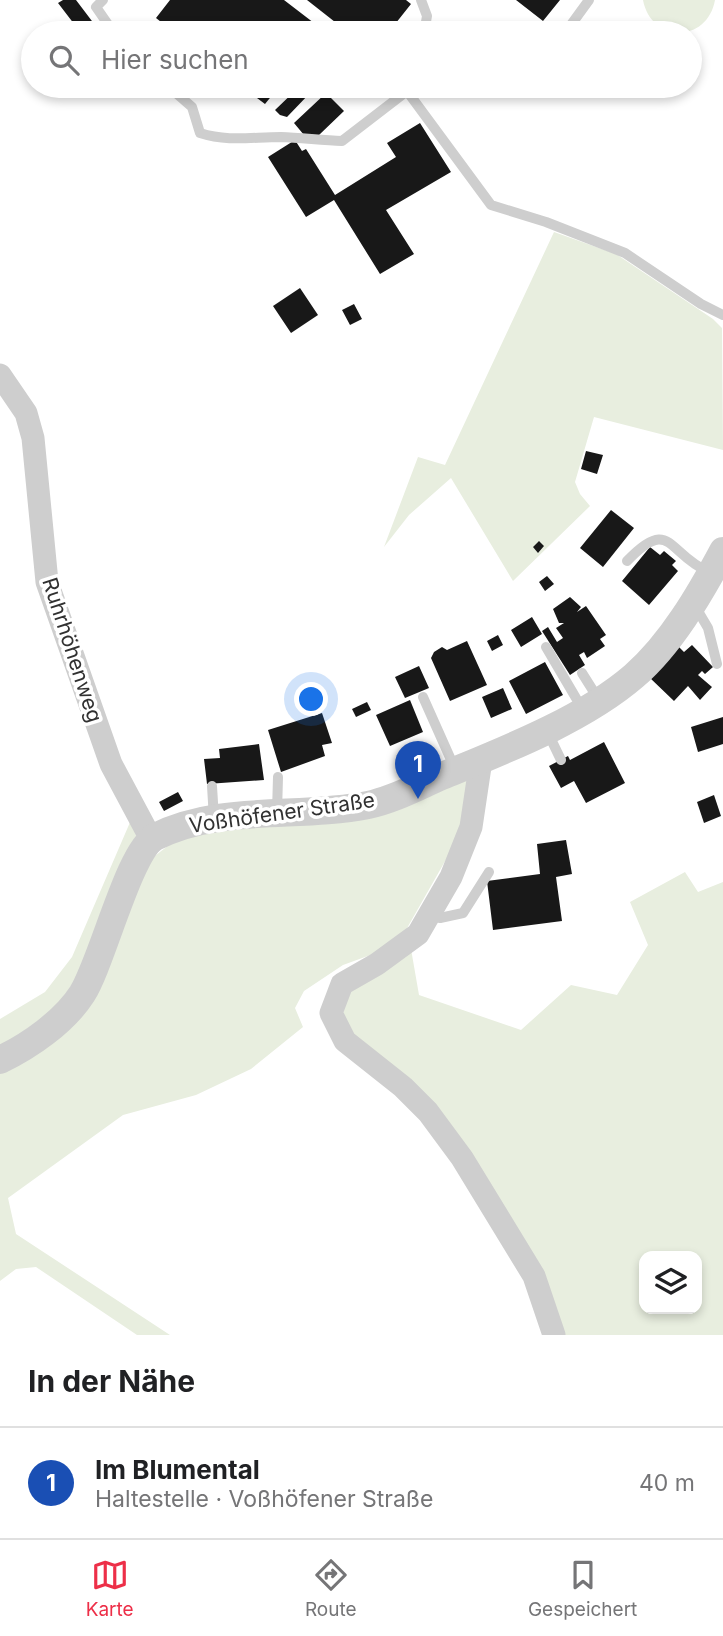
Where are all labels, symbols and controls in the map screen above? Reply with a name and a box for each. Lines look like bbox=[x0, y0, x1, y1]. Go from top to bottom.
search box bbox=[21, 21, 702, 98]
icon: search bbox=[45, 41, 83, 79]
text: Hier suchen bbox=[101, 44, 249, 75]
street label: Ruhrhöhenweg bbox=[37, 574, 108, 725]
your location bbox=[294, 682, 328, 716]
pin: 1 bbox=[395, 741, 441, 799]
street label: Voßhöfener Straße bbox=[188, 787, 376, 838]
map controls bbox=[639, 1251, 702, 1314]
button: layers bbox=[639, 1251, 702, 1314]
text: In der Nähe bbox=[28, 1363, 195, 1399]
text: Im Blumental bbox=[95, 1454, 260, 1485]
text: 1 bbox=[46, 1469, 56, 1497]
text: 40 m bbox=[639, 1469, 695, 1497]
text: Haltestelle · Voßhöfener Straße bbox=[95, 1485, 433, 1513]
tab: Karte bbox=[86, 1556, 134, 1621]
tab: Route bbox=[305, 1556, 357, 1621]
tab: Gespeichert bbox=[528, 1556, 637, 1621]

